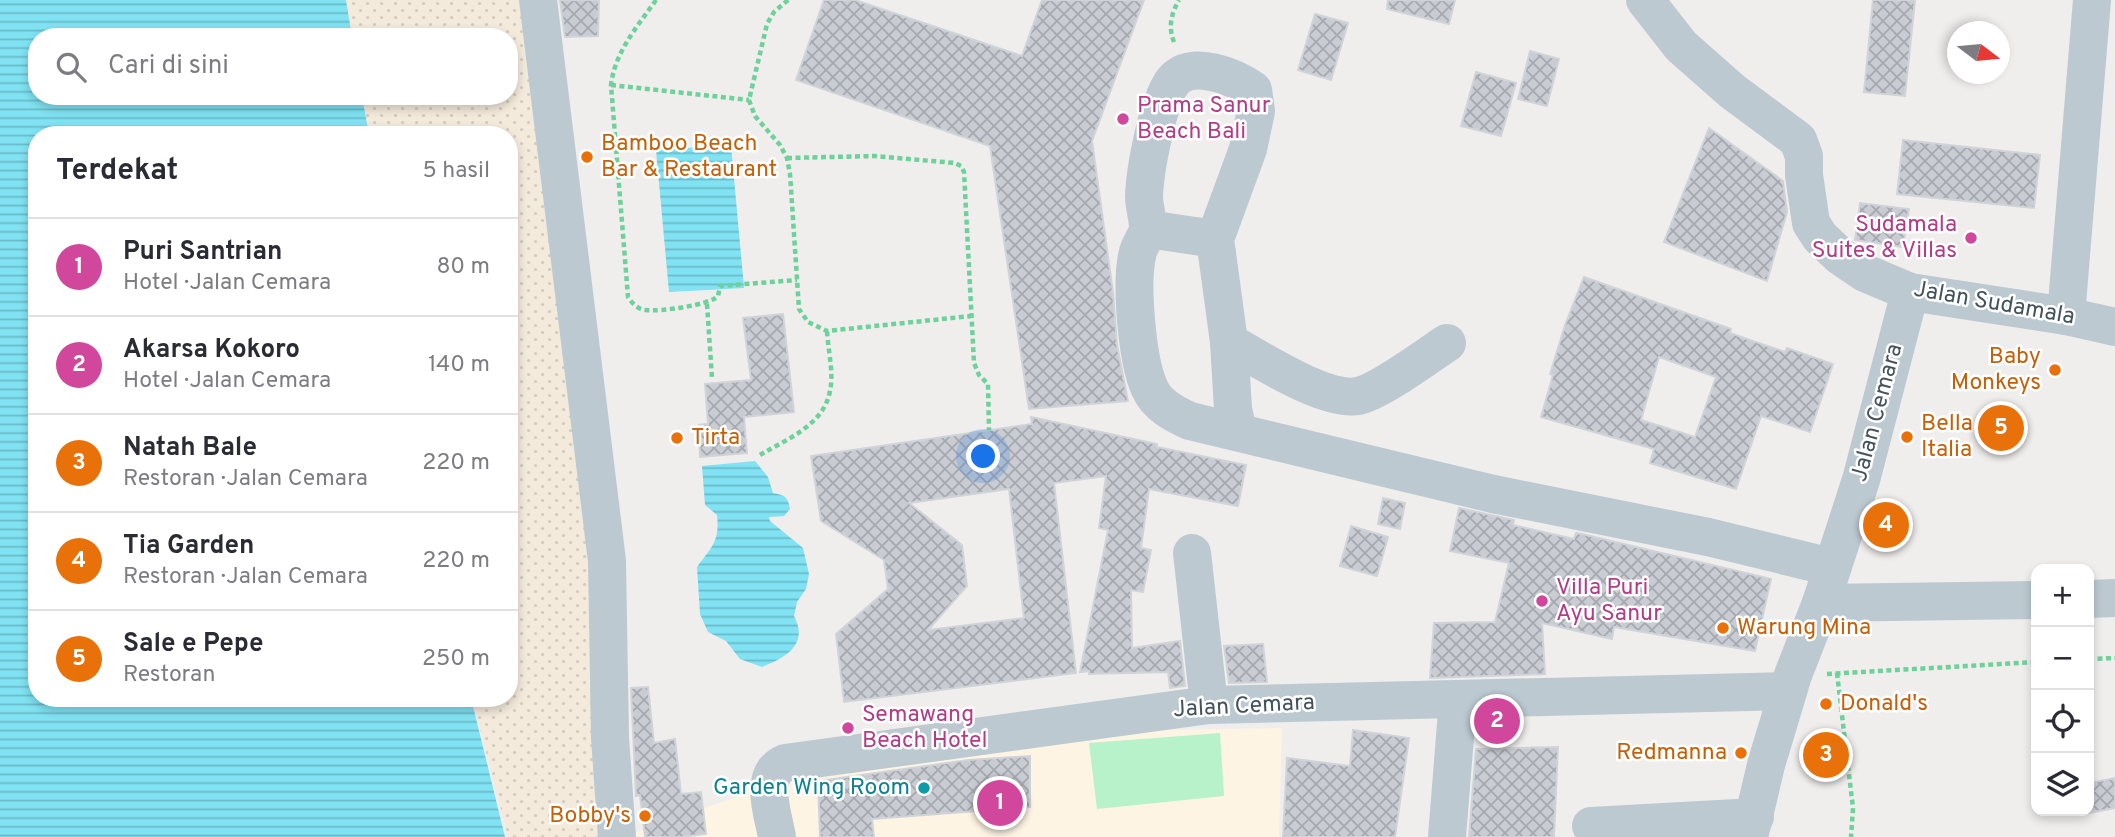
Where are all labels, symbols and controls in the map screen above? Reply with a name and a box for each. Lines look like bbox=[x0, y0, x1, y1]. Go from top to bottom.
north arrow bbox=[1947, 21, 2010, 84]
search box bbox=[28, 28, 518, 105]
icon: search bbox=[52, 48, 90, 86]
text: Cari di sini bbox=[108, 50, 229, 83]
place label: Prama Sanur Beach Bali bbox=[1137, 92, 1271, 147]
marker: Prama Sanur Beach Bali bbox=[1115, 111, 1131, 127]
place label: Bamboo Beach Bar & Restaurant bbox=[601, 130, 777, 185]
marker: Bamboo Beach Bar & Restaurant bbox=[579, 149, 595, 165]
text: Terdekat bbox=[56, 153, 178, 190]
text: 5 hasil bbox=[422, 157, 490, 186]
place label: Sudamala Suites & Villas bbox=[1812, 211, 1957, 266]
marker: Sudamala Suites & Villas bbox=[1963, 230, 1979, 246]
text: Puri Santrian bbox=[123, 236, 282, 269]
text: 1 bbox=[74, 253, 84, 282]
text: 80 m bbox=[437, 253, 490, 282]
text: Hotel · Jalan Cemara bbox=[123, 269, 331, 298]
street label: Jalan Sudamala bbox=[1911, 276, 2077, 332]
text: Akarsa Kokoro bbox=[123, 334, 300, 367]
street label: Jalan Cemara bbox=[1846, 341, 1910, 485]
place label: Baby Monkeys bbox=[1951, 343, 2041, 398]
text: 2 bbox=[72, 351, 86, 380]
text: 140 m bbox=[428, 351, 490, 380]
marker: Baby Monkeys bbox=[2047, 362, 2063, 378]
text: Hotel · Jalan Cemara bbox=[123, 367, 331, 396]
pin: 5 bbox=[1978, 402, 2024, 454]
place label: Bella Italia bbox=[1921, 410, 1973, 465]
place label: Tirta bbox=[691, 424, 740, 453]
marker: Bella Italia bbox=[1899, 429, 1915, 445]
marker: Tirta bbox=[669, 430, 685, 446]
text: Natah Bale bbox=[123, 432, 257, 465]
your location bbox=[966, 439, 1000, 473]
text: 3 bbox=[72, 449, 86, 478]
text: 220 m bbox=[422, 449, 490, 478]
text: Restoran · Jalan Cemara bbox=[123, 465, 368, 494]
pin: 4 bbox=[1863, 499, 1909, 551]
text: Tia Garden bbox=[123, 530, 254, 563]
text: 4 bbox=[72, 547, 86, 576]
text: 220 m bbox=[422, 547, 490, 576]
text: Restoran · Jalan Cemara bbox=[123, 563, 368, 592]
map controls bbox=[2031, 564, 2094, 816]
button: + bbox=[2031, 564, 2094, 627]
place label: Villa Puri Ayu Sanur bbox=[1556, 574, 1662, 629]
marker: Villa Puri Ayu Sanur bbox=[1534, 593, 1550, 609]
place label: Warung Mina bbox=[1737, 614, 1871, 643]
marker: Warung Mina bbox=[1715, 620, 1731, 636]
button: − bbox=[2031, 627, 2094, 690]
text: Sale e Pepe bbox=[123, 628, 263, 661]
text: 5 bbox=[72, 645, 86, 674]
text: 250 m bbox=[422, 645, 490, 674]
text: Restoran bbox=[123, 661, 215, 690]
street label: Jalan Cemara bbox=[1173, 689, 1315, 725]
place label: Donald's bbox=[1840, 690, 1928, 719]
button: locate bbox=[2031, 690, 2094, 753]
pin: 2 bbox=[1474, 695, 1520, 747]
marker: Donald's bbox=[1818, 696, 1834, 712]
place label: Semawang Beach Hotel bbox=[862, 701, 987, 756]
marker: Semawang Beach Hotel bbox=[840, 720, 856, 736]
pin: 3 bbox=[1803, 729, 1849, 781]
place label: Redmanna bbox=[1616, 739, 1727, 768]
marker: Redmanna bbox=[1733, 745, 1749, 761]
button: layers bbox=[2031, 753, 2094, 816]
place label: Garden Wing Room bbox=[713, 774, 910, 803]
pin: 1 bbox=[977, 777, 1023, 829]
marker: Garden Wing Room bbox=[916, 780, 932, 796]
place label: Bobby's bbox=[549, 802, 631, 831]
marker: Bobby's bbox=[637, 808, 653, 824]

